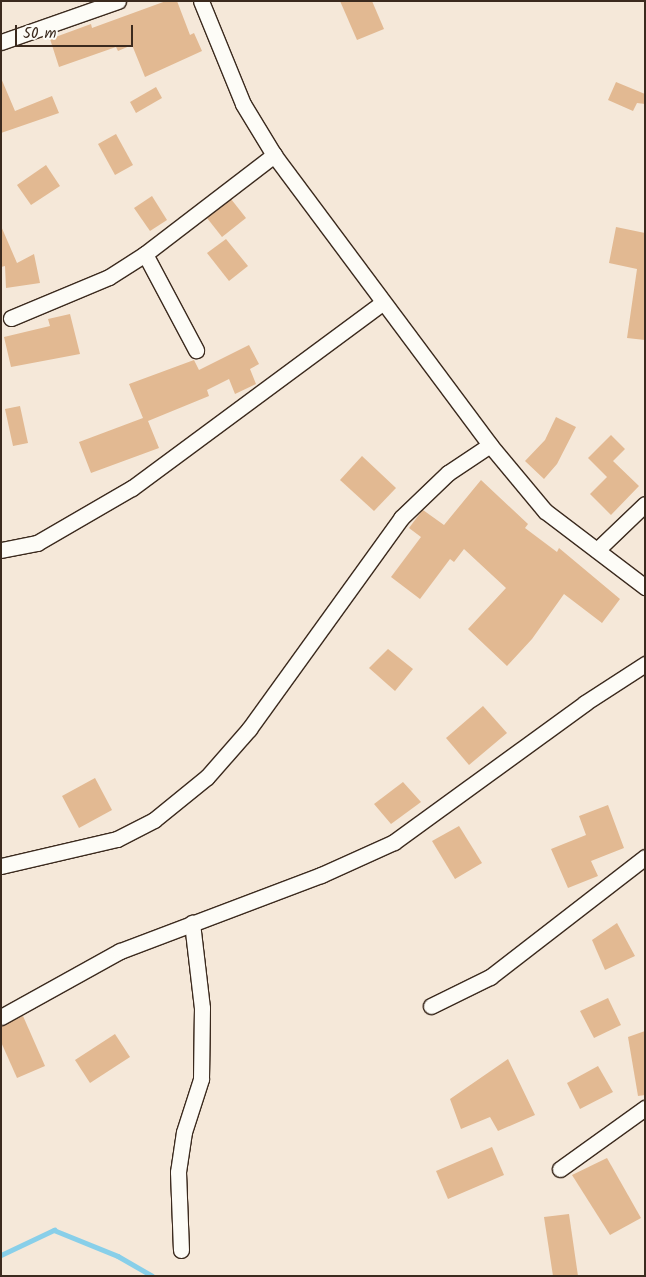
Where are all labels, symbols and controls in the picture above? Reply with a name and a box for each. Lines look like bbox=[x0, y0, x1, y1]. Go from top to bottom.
scale bar bbox=[18, 15, 135, 47]
text: 50 m bbox=[23, 22, 57, 46]

